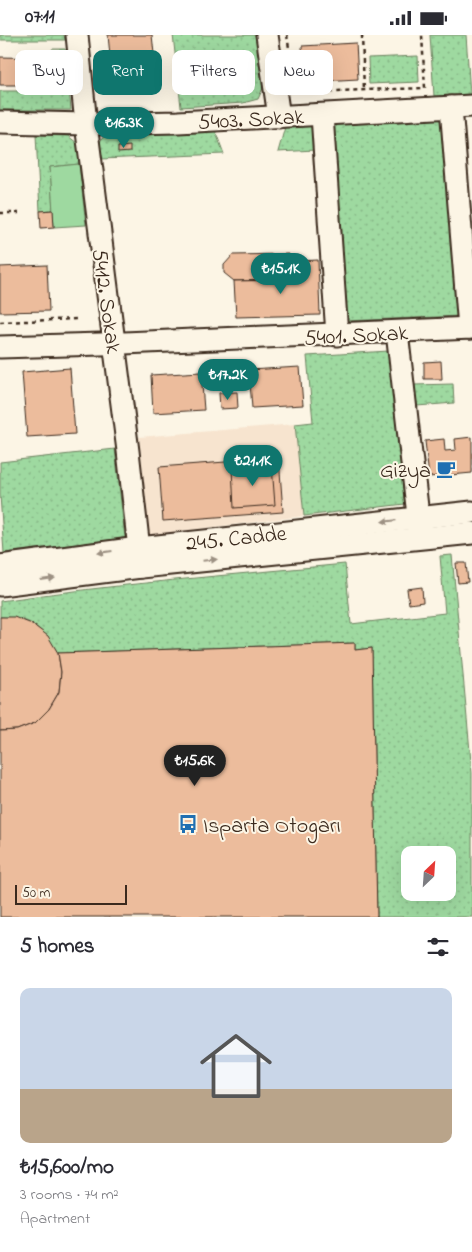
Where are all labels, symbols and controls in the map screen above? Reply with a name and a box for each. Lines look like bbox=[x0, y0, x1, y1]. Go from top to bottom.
text: 07:11 bbox=[25, 4, 55, 31]
chip: Buy bbox=[15, 50, 83, 95]
chip: Rent bbox=[93, 50, 162, 95]
chip: Filters bbox=[172, 50, 255, 95]
chip: New bbox=[265, 50, 333, 95]
street label: 5403. Sokak bbox=[197, 102, 305, 140]
pin: ₺16.3K bbox=[83, 107, 165, 149]
text: ₺16.3K bbox=[105, 111, 143, 135]
street label: 5412. Sokak bbox=[82, 247, 128, 356]
pin: ₺15.1K bbox=[240, 253, 322, 295]
text: ₺15.1K bbox=[262, 257, 300, 281]
street label: 5401. Sokak bbox=[303, 318, 409, 356]
pin: ₺17.2K bbox=[187, 359, 269, 401]
text: ₺17.2K bbox=[209, 363, 247, 387]
pin: ₺21.1K bbox=[212, 445, 294, 487]
text: ₺21.1K bbox=[234, 449, 272, 473]
place label: Gizya bbox=[380, 456, 431, 489]
cafe icon: Gizya bbox=[435, 458, 457, 480]
one-way arrow bbox=[380, 517, 396, 525]
street label: 245. Cadde bbox=[184, 519, 288, 561]
one-way arrow bbox=[97, 548, 113, 556]
one-way arrow bbox=[202, 556, 218, 564]
one-way arrow bbox=[41, 575, 57, 583]
pin: ₺15.6K bbox=[154, 745, 236, 787]
text: ₺15.6K bbox=[175, 749, 215, 773]
place label: Isparta Otogarı bbox=[203, 811, 341, 844]
bus stop icon: Isparta Otogarı bbox=[177, 813, 199, 835]
north arrow bbox=[401, 846, 456, 901]
map controls bbox=[401, 846, 456, 901]
scale bar bbox=[15, 882, 128, 905]
text: 50 m bbox=[22, 883, 50, 904]
text: 5 homes bbox=[20, 932, 95, 962]
icon: filters bbox=[424, 933, 452, 961]
icon: home bbox=[191, 1021, 281, 1111]
text: ₺15,600/mo bbox=[20, 1153, 114, 1183]
text: 3 rooms · 74 m² bbox=[20, 1183, 119, 1207]
text: Apartment bbox=[20, 1207, 90, 1231]

